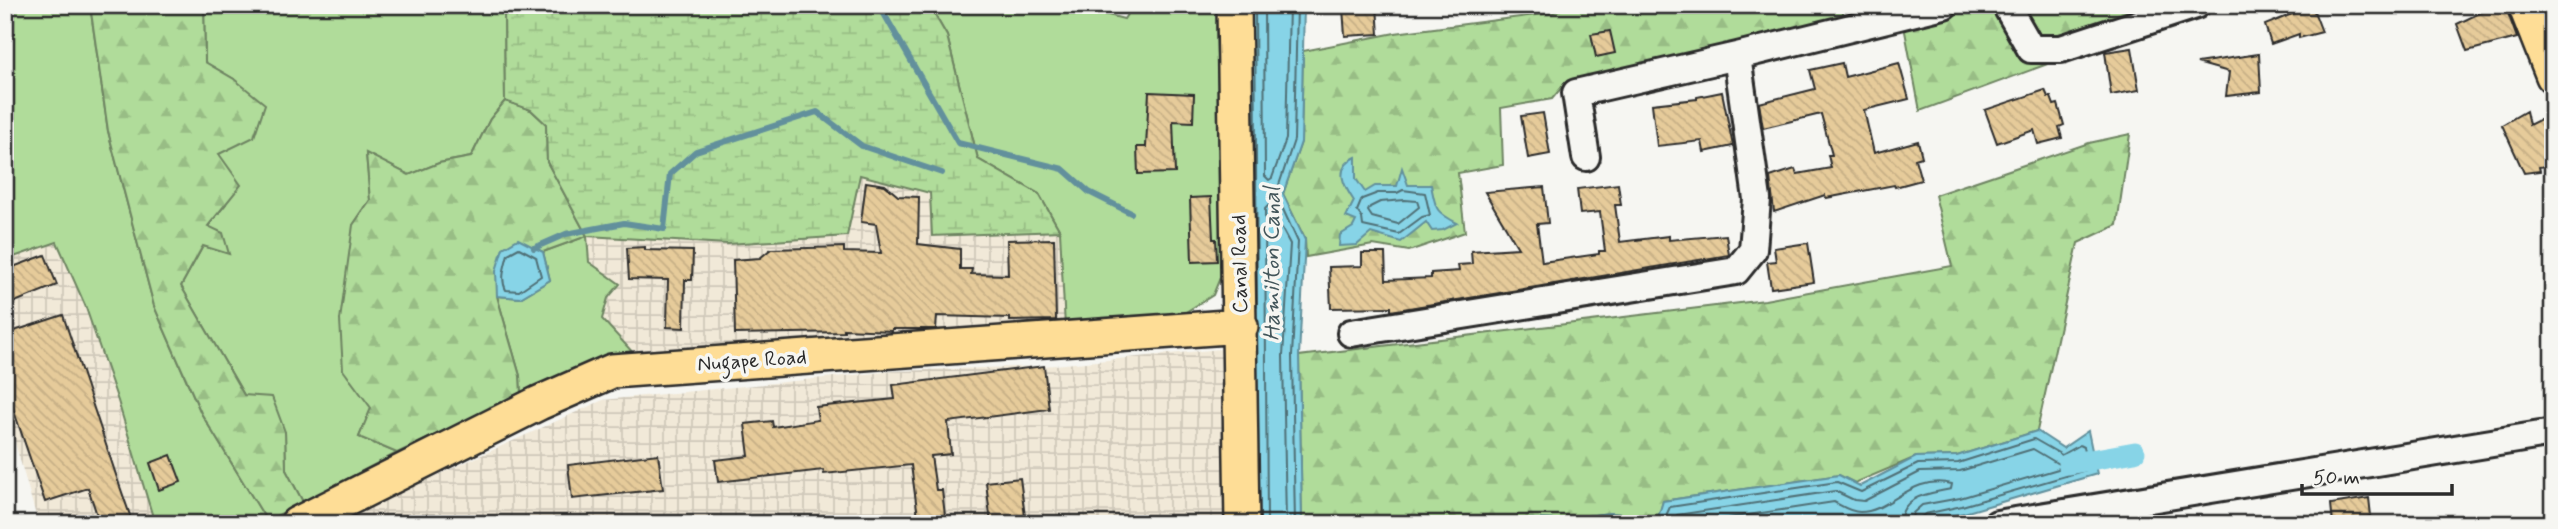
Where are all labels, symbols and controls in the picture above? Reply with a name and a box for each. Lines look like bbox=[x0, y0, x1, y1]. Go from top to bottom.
water label: Hamilton Canal bbox=[1258, 185, 1288, 341]
street label: Canal Road bbox=[1225, 214, 1255, 314]
street label: Nugape Road bbox=[696, 343, 808, 381]
scale bar bbox=[2302, 452, 2453, 496]
text: 50 m bbox=[2313, 464, 2360, 492]

